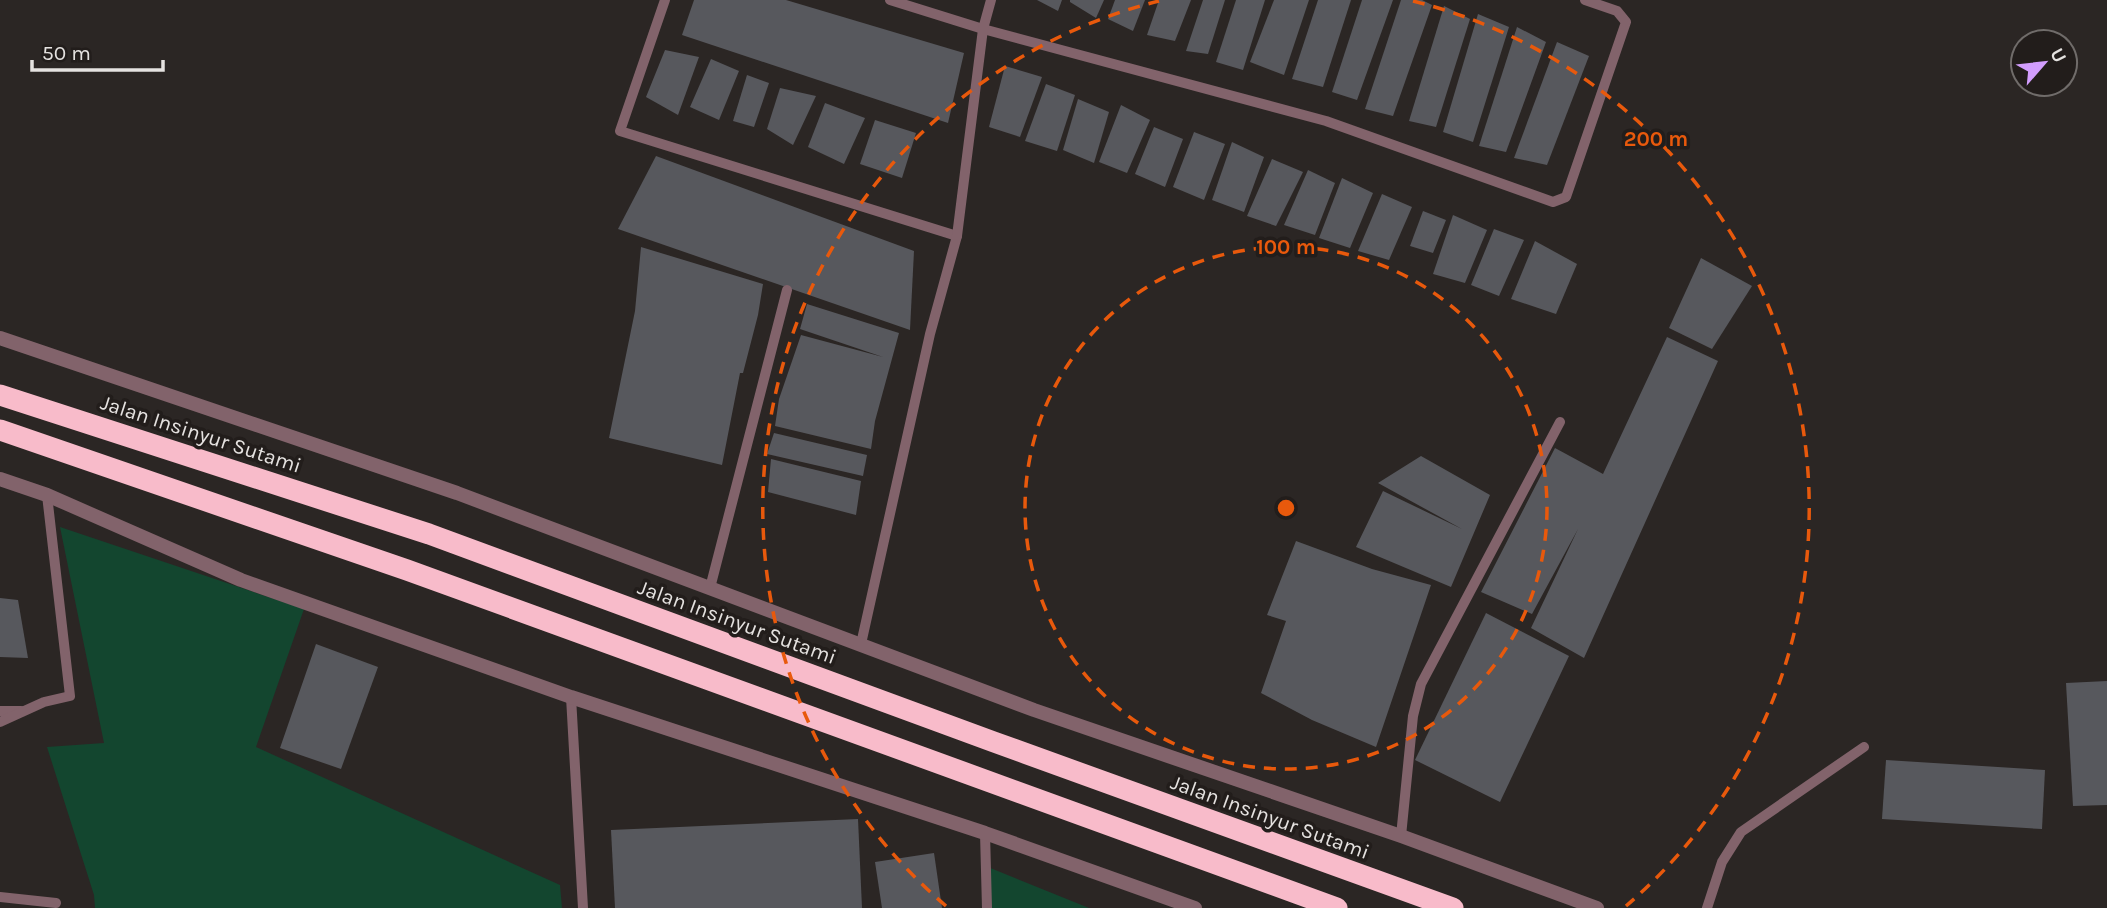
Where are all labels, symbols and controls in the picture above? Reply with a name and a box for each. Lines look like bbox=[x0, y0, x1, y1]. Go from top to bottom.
scale bar bbox=[32, 28, 163, 72]
north arrow bbox=[2009, 28, 2079, 98]
text: 50 m bbox=[42, 41, 91, 65]
text: U bbox=[2045, 45, 2071, 66]
text: 200 m bbox=[1624, 127, 1688, 151]
text: 100 m bbox=[1256, 235, 1316, 259]
street label: Jalan Insinyur Sutami bbox=[98, 390, 304, 478]
centre of rings bbox=[1274, 496, 1298, 520]
street label: Jalan Insinyur Sutami bbox=[634, 575, 840, 669]
street label: Jalan Insinyur Sutami bbox=[1167, 770, 1373, 864]

